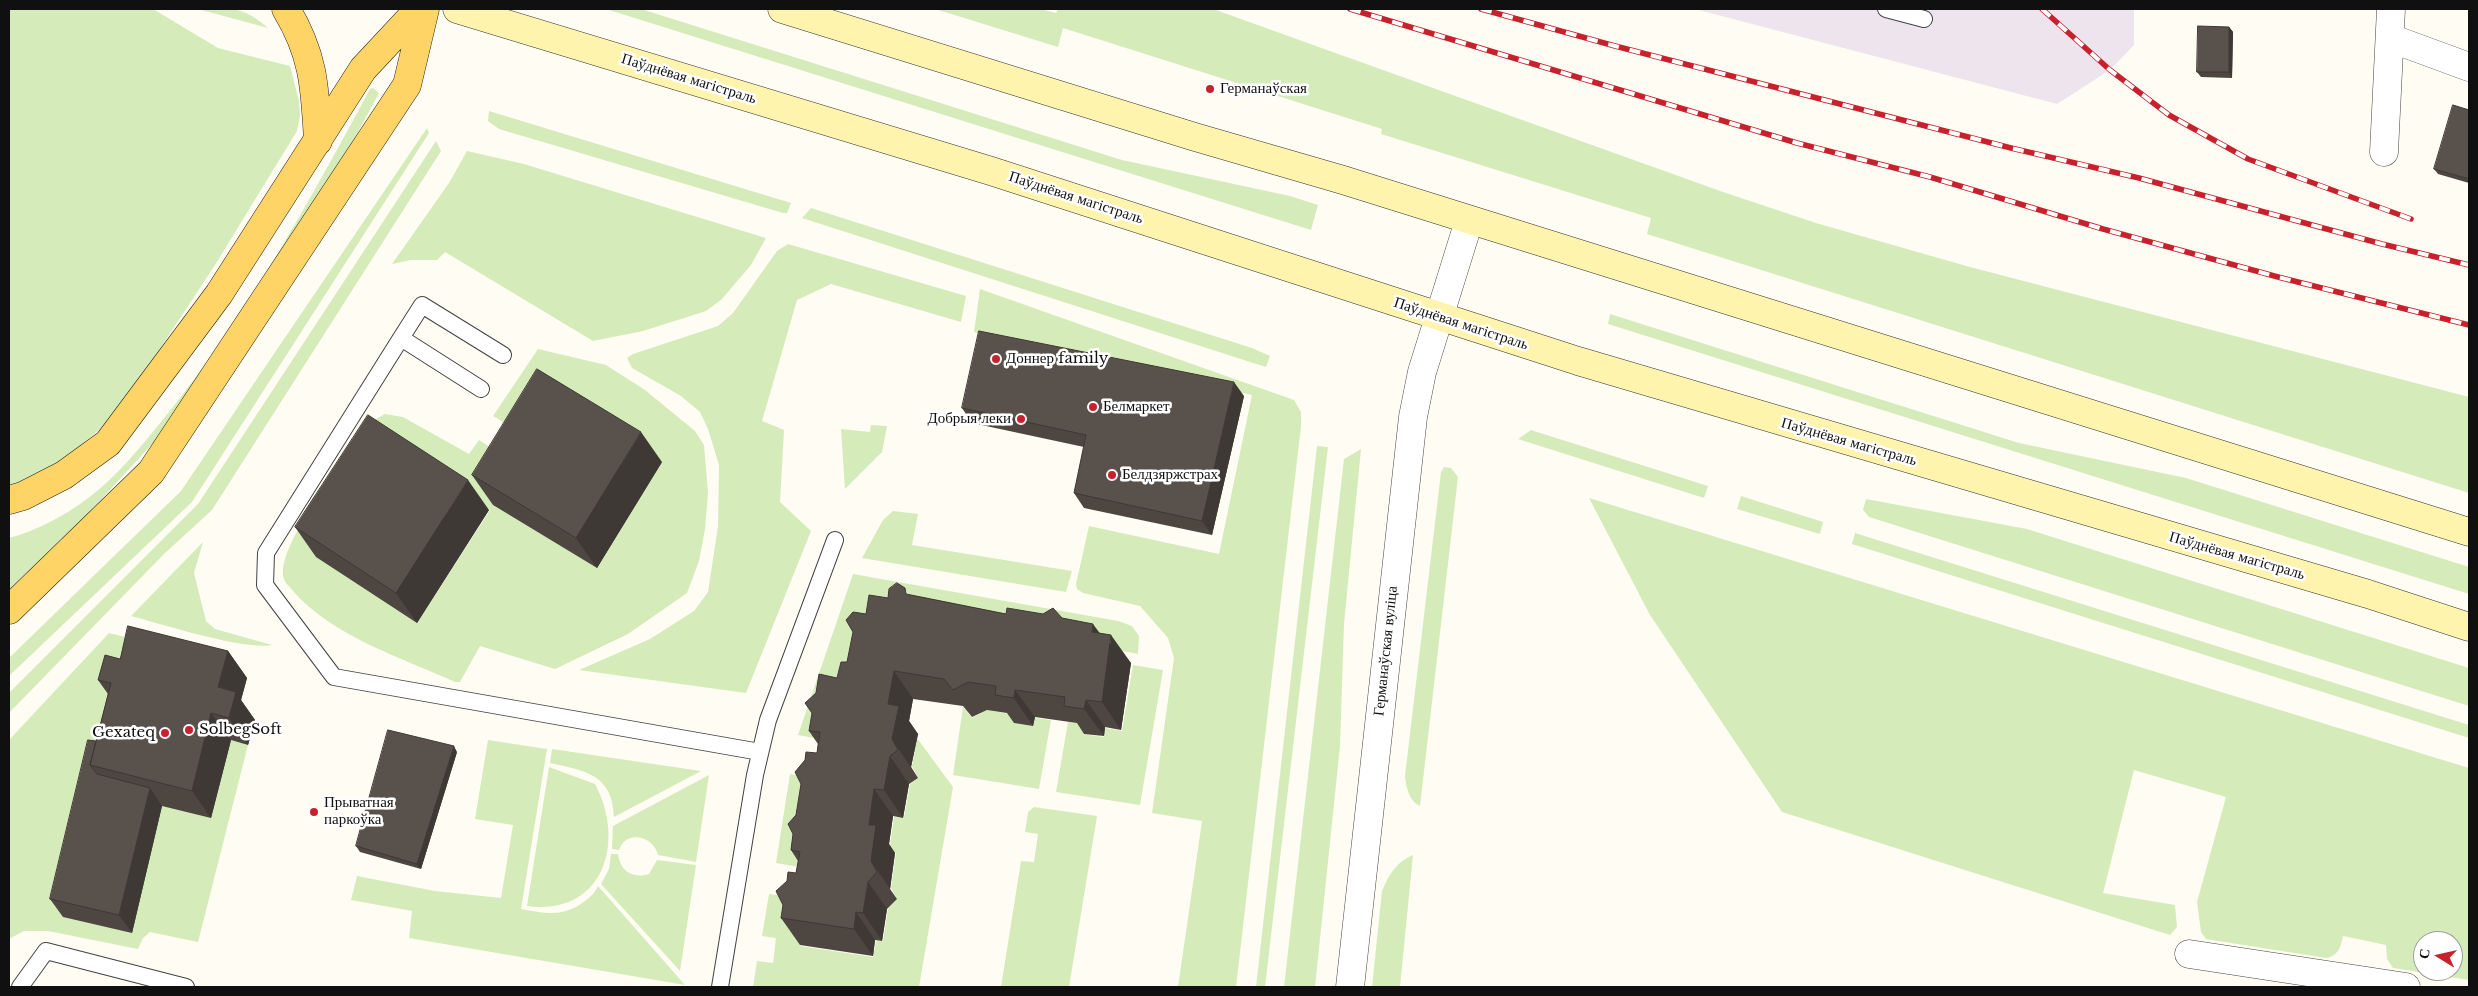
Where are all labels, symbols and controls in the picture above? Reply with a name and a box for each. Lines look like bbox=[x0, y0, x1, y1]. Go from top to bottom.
street label: Паўднёвая магістраль bbox=[619, 50, 759, 108]
place label: Германаўская bbox=[1220, 80, 1307, 98]
marker: Германаўская bbox=[1204, 83, 1216, 95]
street label: Паўднёвая магістраль bbox=[1006, 168, 1146, 228]
street label: Паўднёвая магістраль bbox=[1391, 294, 1531, 354]
place label: Доннер family bbox=[1006, 350, 1108, 368]
marker: Доннер family bbox=[990, 353, 1002, 365]
place label: Белмаркет bbox=[1103, 398, 1169, 416]
marker: Белмаркет bbox=[1087, 401, 1099, 413]
place label: Добрыя леки bbox=[927, 410, 1011, 428]
marker: Добрыя леки bbox=[1015, 413, 1027, 425]
street label: Паўднёвая магістраль bbox=[1779, 414, 1919, 470]
place label: Белдзяржстрах bbox=[1122, 466, 1218, 484]
marker: Белдзяржстрах bbox=[1106, 469, 1118, 481]
street label: Паўднёвая магістраль bbox=[2167, 528, 2307, 584]
street label: Германаўская вуліца bbox=[1370, 585, 1402, 717]
place label: SolbegSoft bbox=[199, 721, 282, 739]
place label: Gexateq bbox=[92, 724, 155, 742]
marker: SolbegSoft bbox=[183, 724, 195, 736]
marker: Gexateq bbox=[159, 727, 171, 739]
place label: Прыватная паркоўка bbox=[324, 794, 394, 829]
marker: Прыватная паркоўка bbox=[308, 806, 320, 818]
north arrow bbox=[2413, 931, 2463, 981]
text: С bbox=[2414, 947, 2434, 960]

